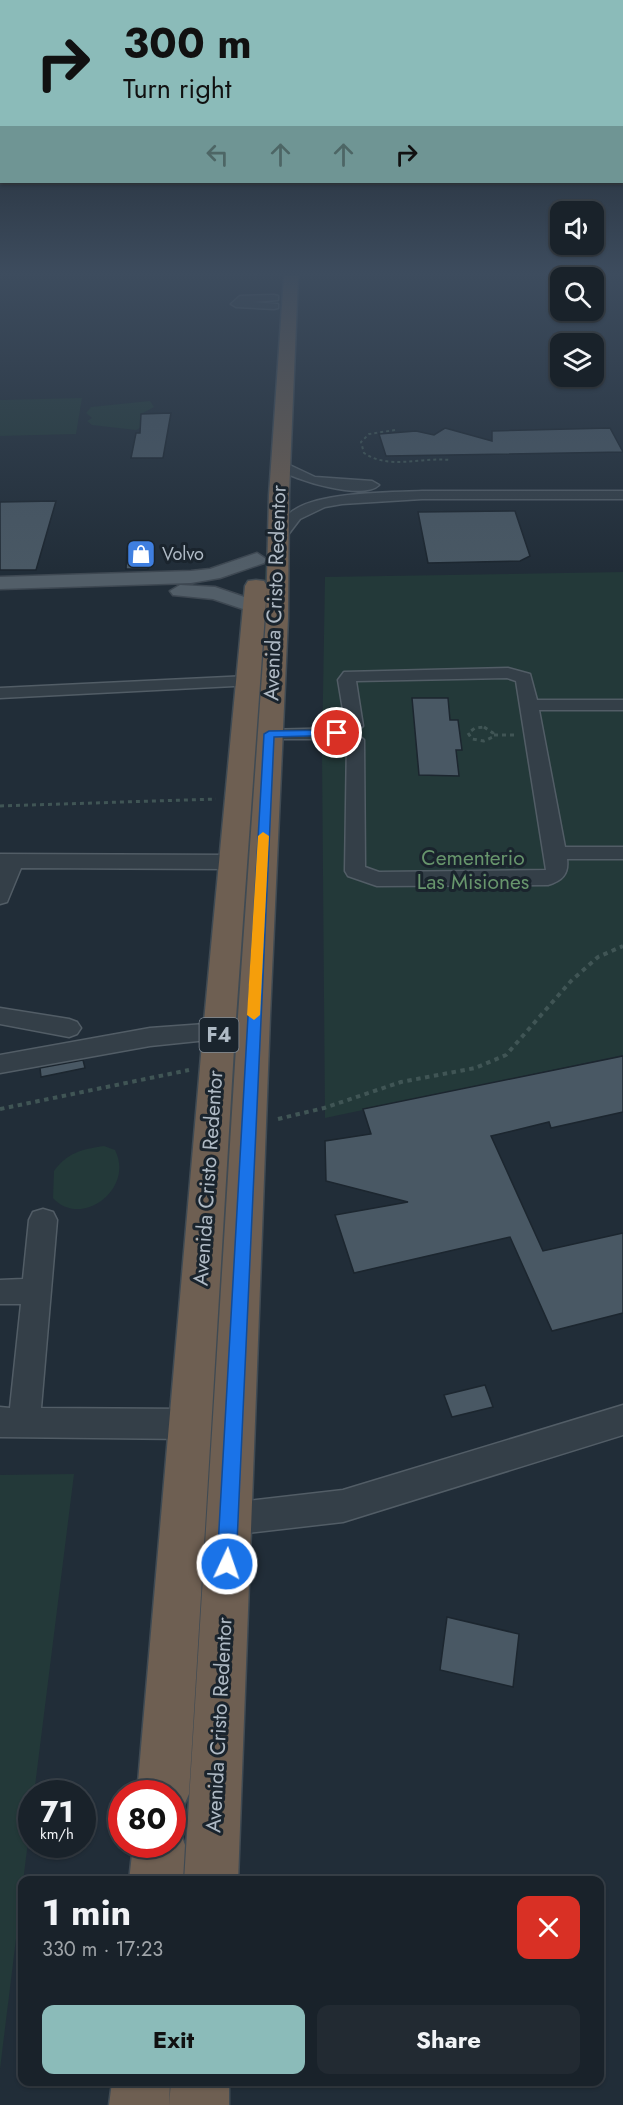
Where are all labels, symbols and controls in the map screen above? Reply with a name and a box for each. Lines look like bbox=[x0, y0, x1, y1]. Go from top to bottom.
text: 300 m bbox=[123, 13, 252, 74]
icon: right bbox=[24, 24, 102, 102]
text: Turn right bbox=[123, 69, 231, 108]
icon: left bbox=[201, 138, 234, 171]
icon: ahead bbox=[264, 138, 297, 171]
icon: ahead bbox=[327, 138, 360, 171]
icon: right bbox=[390, 138, 423, 171]
map controls bbox=[550, 201, 604, 387]
button: sound bbox=[550, 201, 604, 255]
button: search bbox=[550, 267, 604, 321]
button: layers bbox=[550, 333, 604, 387]
street label: Avenida Cristo Redentor bbox=[256, 484, 294, 701]
shop icon: Volvo bbox=[125, 538, 157, 570]
place label: Volvo bbox=[162, 541, 204, 567]
pin bbox=[311, 707, 362, 758]
icon: arrive bbox=[320, 716, 353, 749]
park label: Cementerio Las Misiones bbox=[417, 843, 529, 897]
road number: F4 bbox=[200, 1018, 238, 1052]
street label: Avenida Cristo Redentor bbox=[186, 1069, 231, 1287]
position arrow bbox=[195, 1532, 259, 1596]
street label: Avenida Cristo Redentor bbox=[198, 1616, 240, 1834]
speed limit sign: 80 bbox=[108, 1780, 186, 1858]
text: 71 bbox=[40, 1790, 74, 1833]
text: km/h bbox=[40, 1823, 74, 1845]
text: 1 min bbox=[42, 1886, 131, 1938]
button: close bbox=[517, 1896, 580, 1959]
text: 330 m · 17:23 bbox=[42, 1935, 163, 1964]
button: Exit bbox=[42, 2005, 305, 2074]
button: Share bbox=[317, 2005, 580, 2074]

